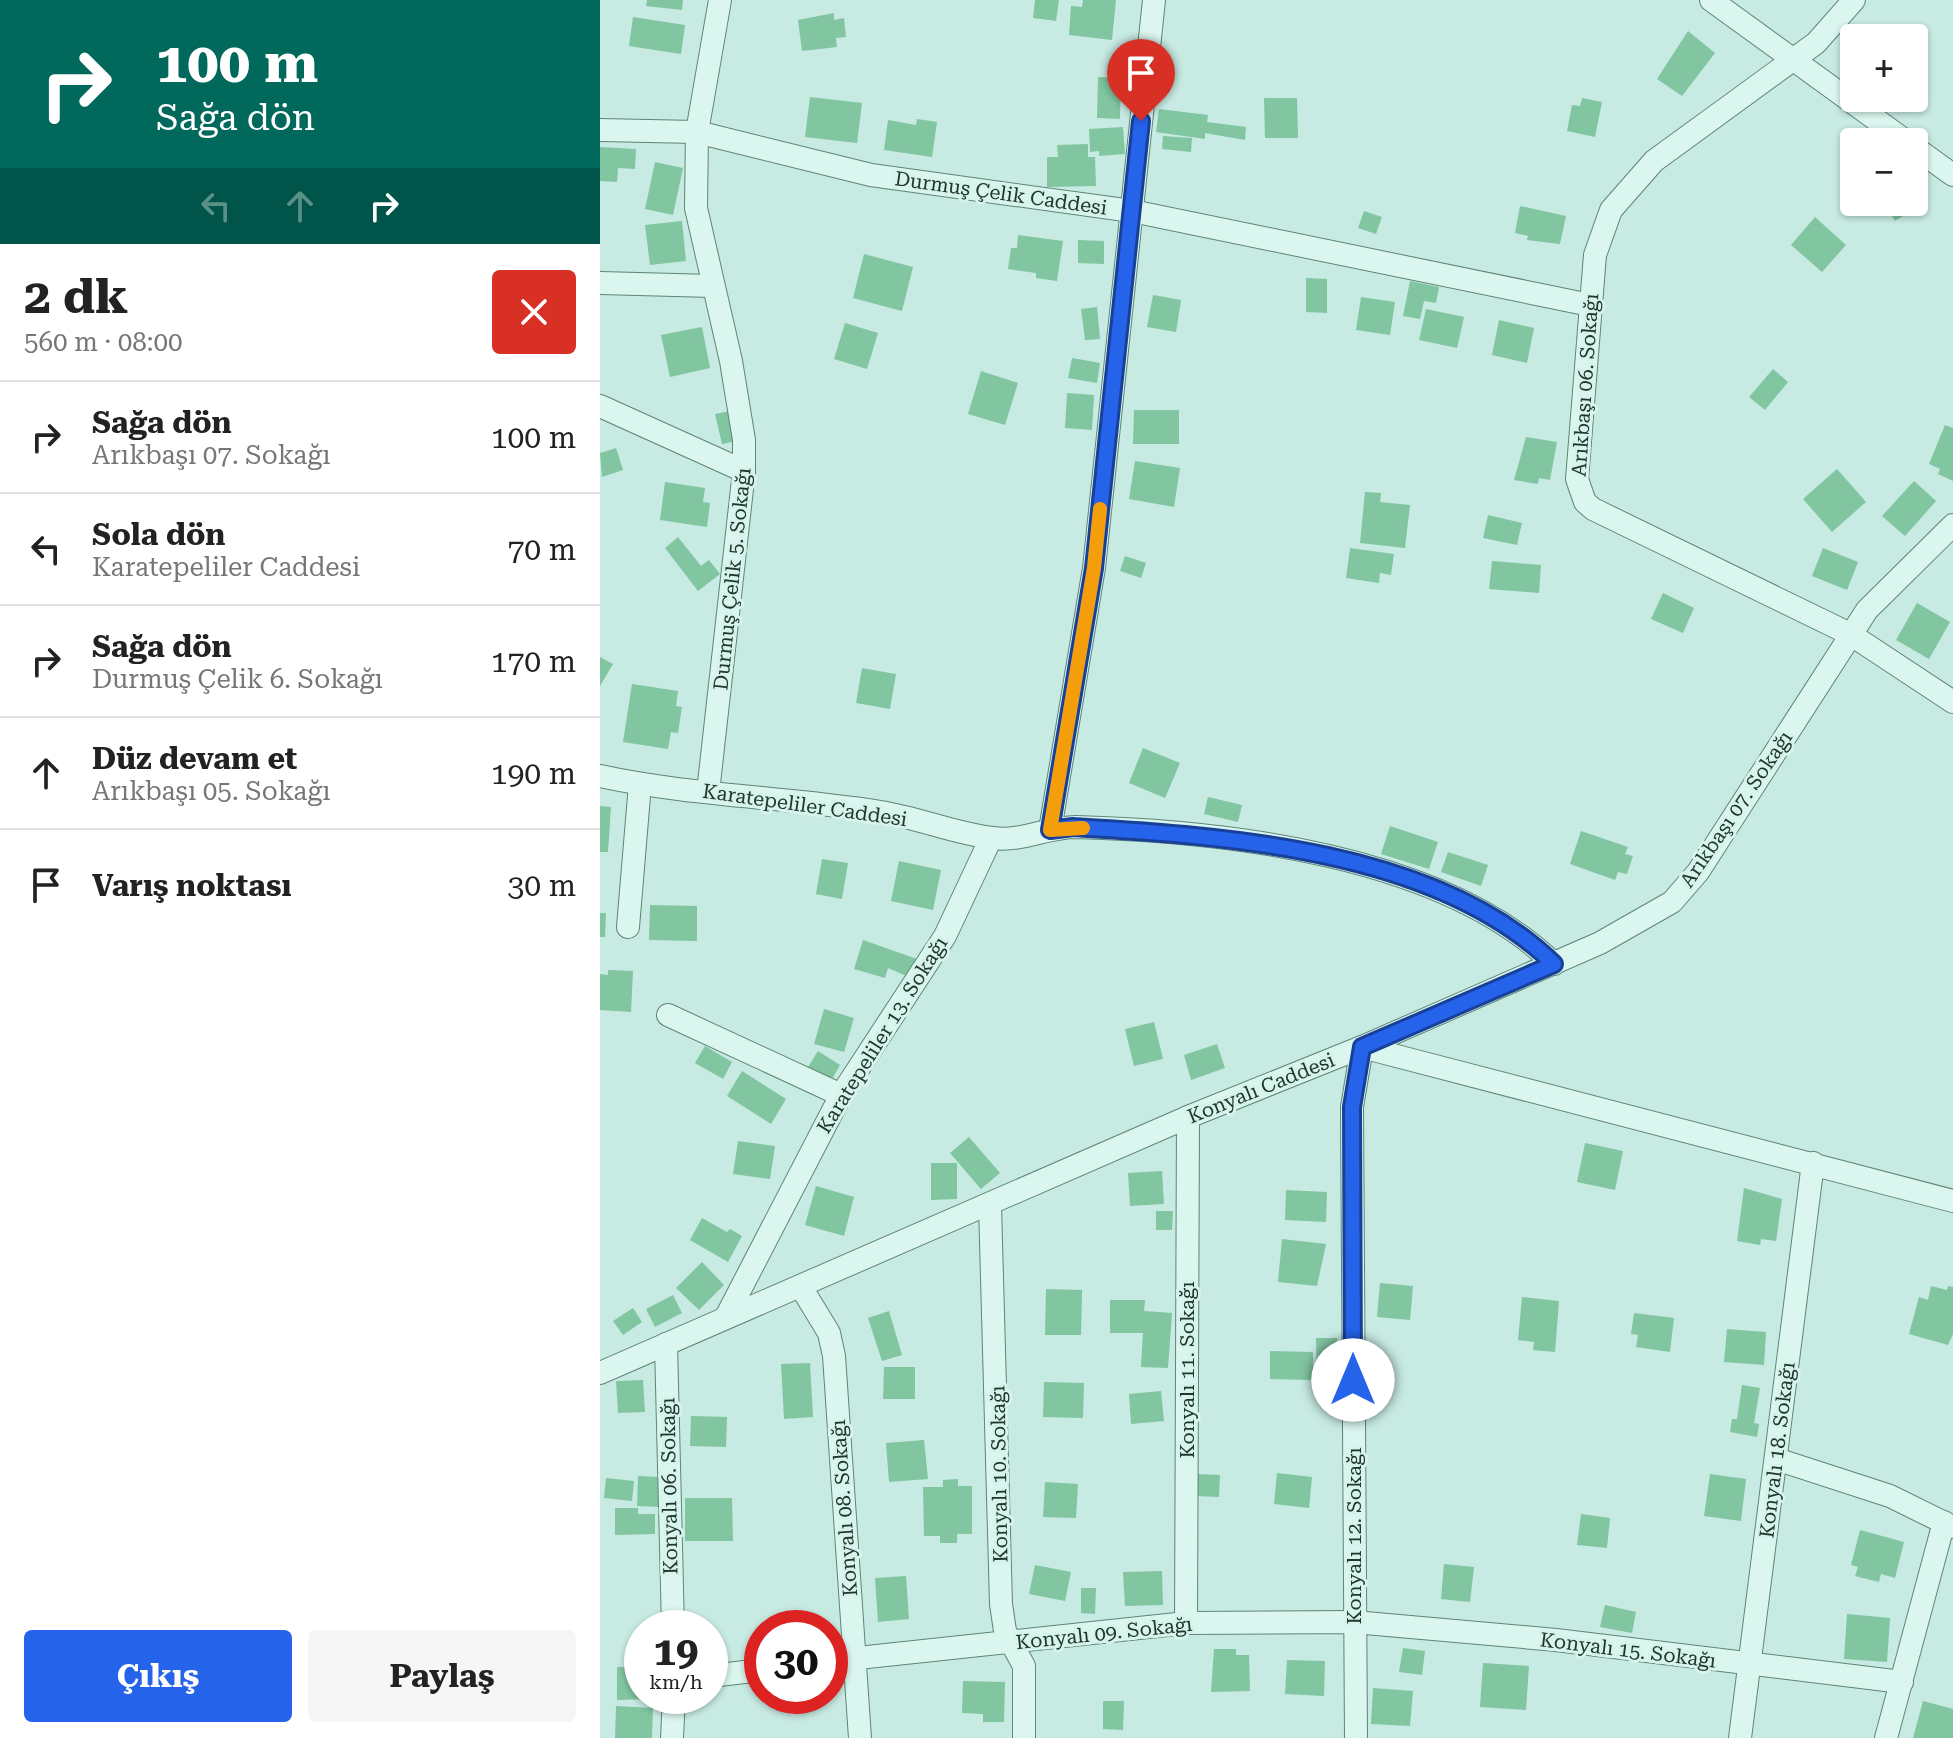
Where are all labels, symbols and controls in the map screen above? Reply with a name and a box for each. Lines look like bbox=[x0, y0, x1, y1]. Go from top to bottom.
map controls bbox=[1840, 24, 1928, 216]
button: + bbox=[1840, 24, 1928, 112]
text: 100 m bbox=[156, 30, 318, 96]
icon: right bbox=[24, 32, 128, 136]
pin bbox=[1107, 39, 1175, 121]
icon: arrive bbox=[1119, 51, 1163, 95]
text: Sağa dön bbox=[156, 97, 315, 139]
button: − bbox=[1840, 128, 1928, 216]
street label: Durmuş Çelik Caddesi bbox=[893, 166, 1109, 220]
icon: left bbox=[194, 184, 238, 228]
icon: ahead bbox=[278, 184, 322, 228]
icon: right bbox=[362, 184, 406, 228]
text: 2 dk bbox=[24, 269, 128, 325]
button: close bbox=[492, 270, 576, 354]
street label: Arıkbaşı 06. Sokağı bbox=[1567, 293, 1603, 477]
text: 560 m · 08:00 bbox=[24, 327, 183, 357]
text: Sağa dön bbox=[92, 405, 232, 440]
icon: right bbox=[24, 415, 68, 459]
text: 100 m bbox=[491, 420, 576, 455]
text: Arıkbaşı 07. Sokağı bbox=[92, 440, 330, 470]
street label: Durmuş Çelik 5. Sokağı bbox=[708, 466, 756, 692]
text: Sola dön bbox=[92, 517, 225, 552]
icon: left bbox=[24, 527, 68, 571]
text: 70 m bbox=[507, 532, 576, 567]
text: Karatepeliler Caddesi bbox=[92, 552, 360, 582]
text: Sağa dön bbox=[92, 629, 232, 664]
icon: right bbox=[24, 639, 68, 683]
text: 170 m bbox=[491, 644, 576, 679]
text: Durmuş Çelik 6. Sokağı bbox=[92, 664, 383, 694]
street label: Arıkbaşı 07. Sokağı bbox=[1675, 726, 1797, 892]
text: Düz devam et bbox=[92, 741, 297, 776]
icon: ahead bbox=[24, 751, 68, 795]
text: 190 m bbox=[491, 756, 576, 791]
text: Arıkbaşı 05. Sokağı bbox=[92, 776, 330, 806]
street label: Karatepeliler Caddesi bbox=[701, 779, 909, 831]
icon: arrive bbox=[24, 863, 68, 907]
text: Varış noktası bbox=[92, 868, 292, 903]
text: 30 m bbox=[507, 868, 576, 903]
street label: Karatepeliler 13. Sokağı bbox=[812, 932, 952, 1138]
street label: Konyalı Caddesi bbox=[1184, 1048, 1338, 1128]
street label: Konyalı 11. Sokağı bbox=[1175, 1281, 1199, 1459]
position arrow bbox=[1311, 1338, 1395, 1422]
street label: Konyalı 18. Sokağı bbox=[1754, 1361, 1800, 1539]
street label: Konyalı 10. Sokağı bbox=[985, 1385, 1013, 1563]
street label: Konyalı 06. Sokağı bbox=[655, 1397, 683, 1575]
street label: Konyalı 08. Sokağı bbox=[826, 1419, 862, 1597]
street label: Konyalı 12. Sokağı bbox=[1342, 1447, 1366, 1625]
speed limit sign: 30 bbox=[744, 1610, 848, 1714]
street label: Konyalı 09. Sokağı bbox=[1015, 1612, 1193, 1654]
street label: Konyalı 15. Sokağı bbox=[1539, 1627, 1717, 1673]
text: 19 bbox=[654, 1628, 698, 1675]
button: Çıkış bbox=[24, 1630, 292, 1722]
button: Paylaş bbox=[308, 1630, 576, 1722]
text: km/h bbox=[649, 1670, 703, 1694]

